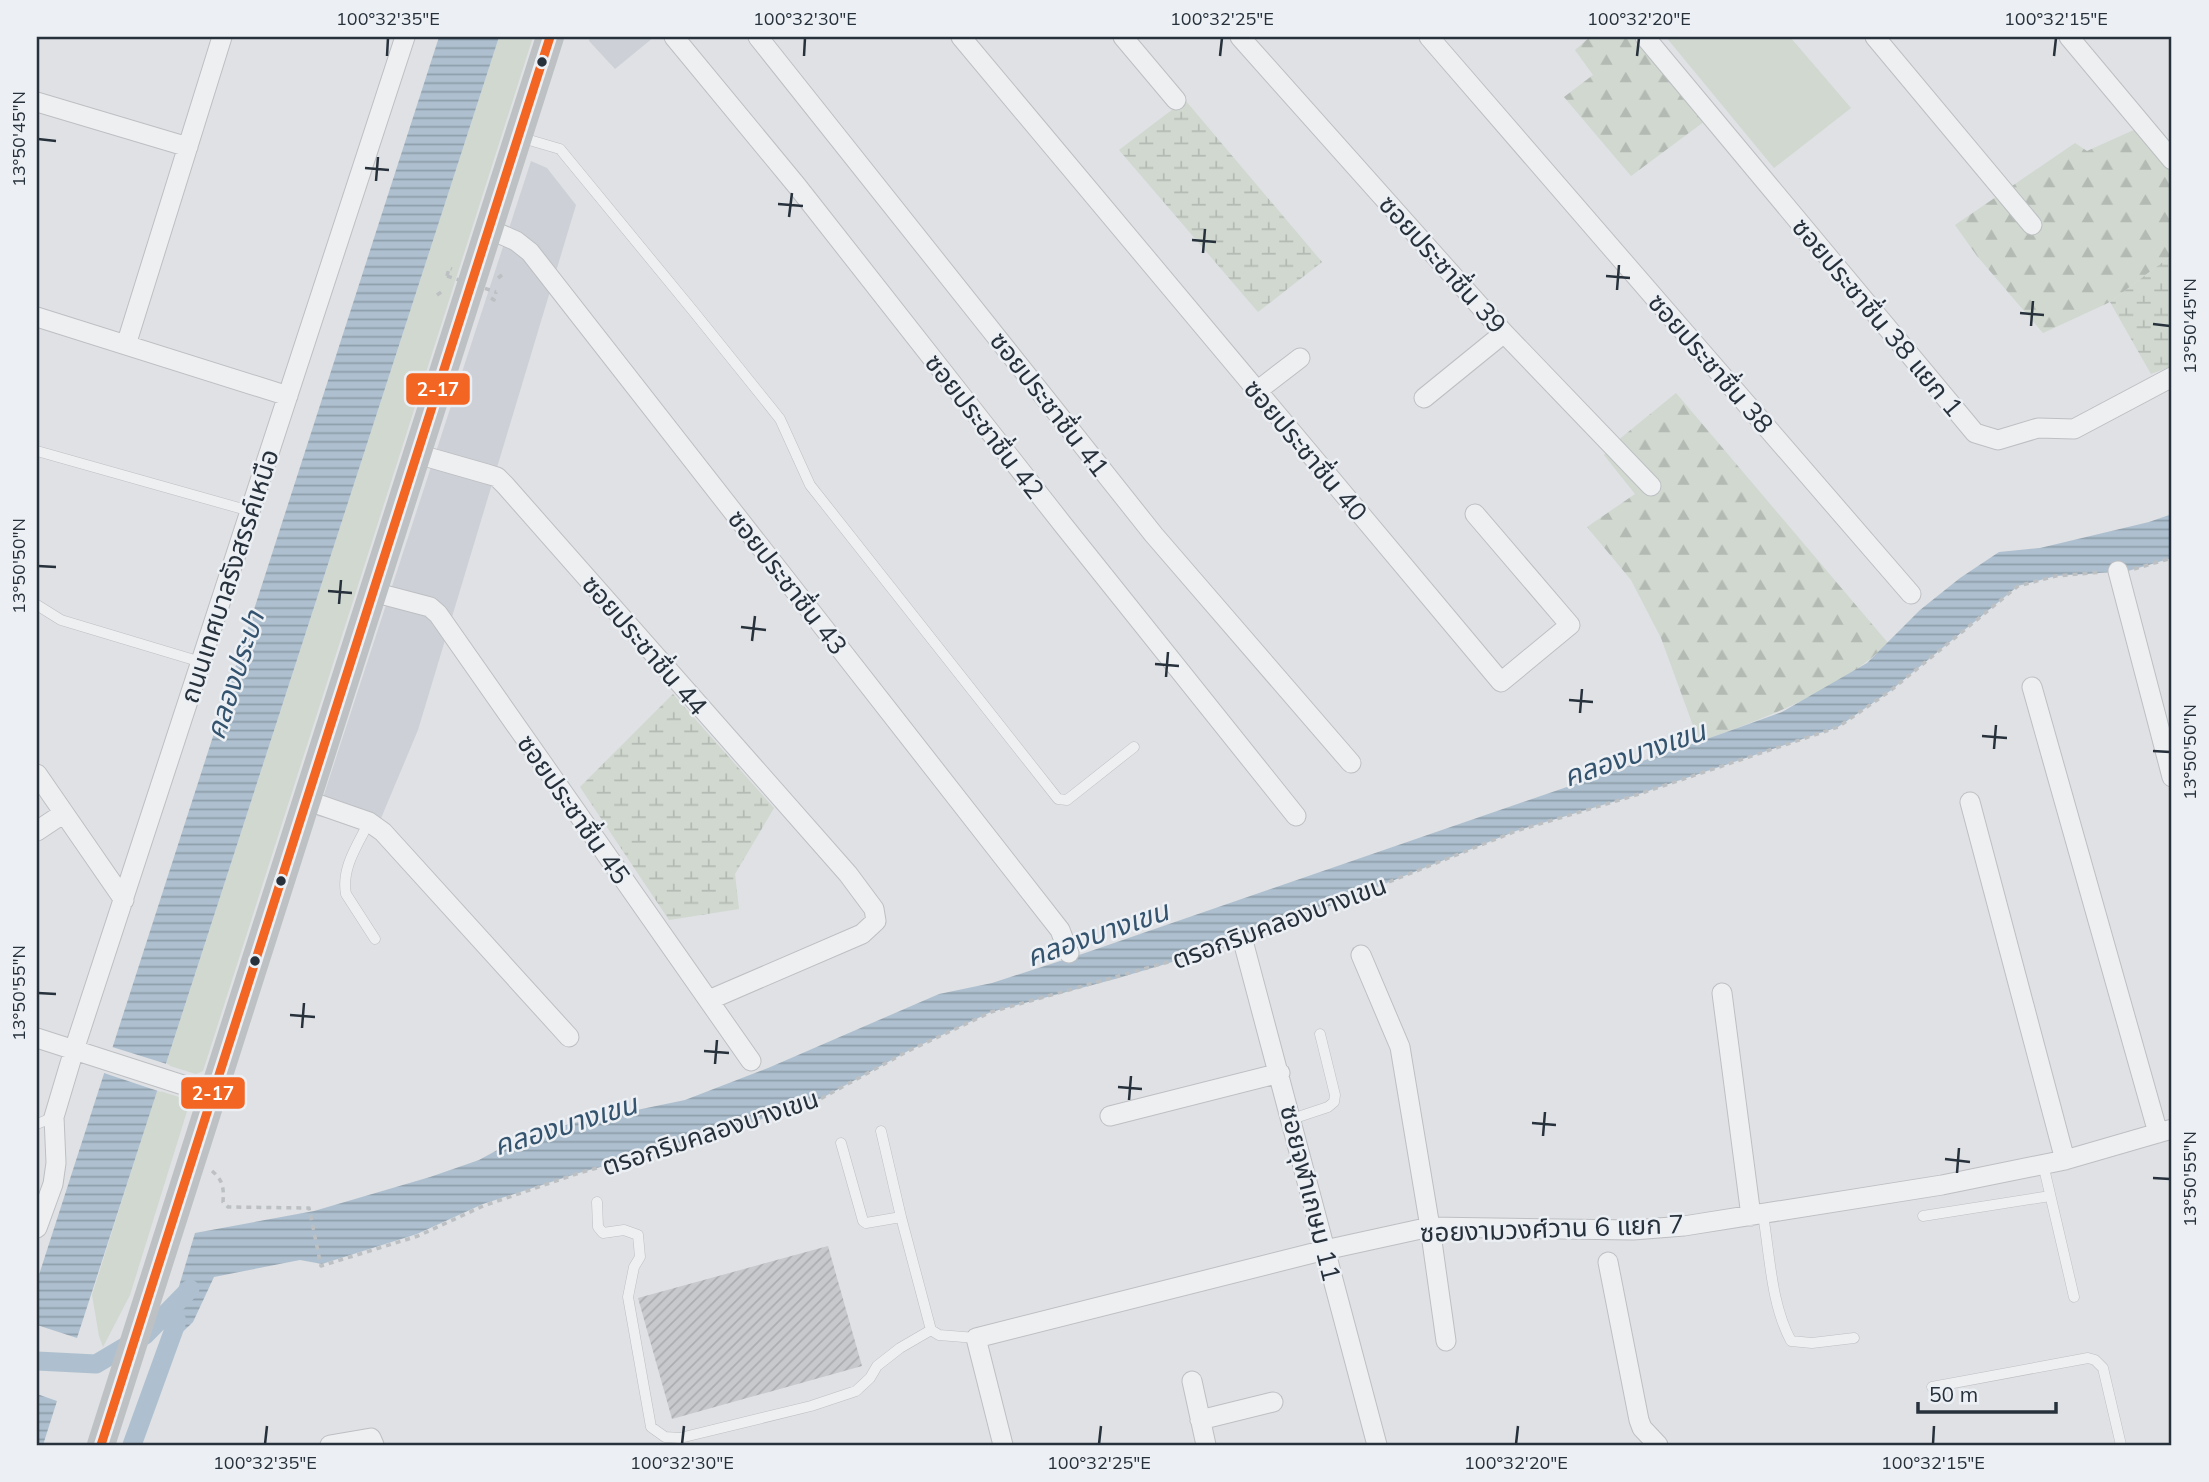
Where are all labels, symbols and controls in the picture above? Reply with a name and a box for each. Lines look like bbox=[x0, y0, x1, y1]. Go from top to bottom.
text: 100°32'35"E bbox=[336, 7, 440, 30]
text: 100°32'30"E bbox=[753, 7, 857, 30]
text: 100°32'25"E bbox=[1170, 7, 1274, 30]
text: 100°32'20"E bbox=[1587, 7, 1691, 30]
text: 100°32'15"E bbox=[2004, 7, 2108, 30]
unlabelled marker bbox=[535, 55, 549, 69]
text: 13°50'45"N bbox=[7, 91, 30, 187]
street label: ซอยประชาชื่น 39 bbox=[1372, 187, 1515, 340]
street label: ซอยประชาชื่น 38 แยก 1 bbox=[1785, 210, 1971, 423]
text: 13°50'45"N bbox=[2178, 278, 2201, 374]
street label: ซอยประชาชื่น 38 bbox=[1641, 285, 1782, 440]
street label: ซอยประชาชื่น 41 bbox=[983, 324, 1118, 483]
street label: ซอยประชาชื่น 42 bbox=[918, 346, 1053, 505]
line badge: 2-17 bbox=[405, 372, 471, 406]
street label: ซอยประชาชื่น 40 bbox=[1237, 372, 1376, 528]
text: 2-17 bbox=[417, 377, 459, 401]
street label: ถนนเทศบาลรังสรรค์เหนือ bbox=[172, 445, 286, 707]
street label: ซอยประชาชื่น 43 bbox=[721, 502, 856, 661]
text: 13°50'50"N bbox=[7, 518, 30, 614]
street label: ซอยประชาชื่น 44 bbox=[575, 567, 716, 722]
water label: คลองประปา bbox=[197, 605, 272, 743]
text: 13°50'50"N bbox=[2178, 704, 2201, 800]
water label: คลองบางเขน bbox=[1558, 712, 1711, 794]
street label: ซอยประชาชื่น 45 bbox=[510, 727, 639, 890]
street label: ตรอกริมคลองบางเขน bbox=[1167, 868, 1391, 976]
unlabelled marker bbox=[274, 874, 288, 888]
water label: คลองบางเขน bbox=[1021, 892, 1174, 974]
text: 13°50'55"N bbox=[7, 945, 30, 1041]
unlabelled marker bbox=[248, 954, 262, 968]
line badge: 2-17 bbox=[180, 1076, 246, 1110]
text: 2-17 bbox=[192, 1081, 234, 1105]
street label: ตรอกริมคลองบางเขน bbox=[598, 1081, 822, 1183]
water label: คลองบางเขน bbox=[489, 1085, 643, 1162]
street label: ซอยจุฬาเกษม 11 bbox=[1273, 1101, 1349, 1285]
text: 13°50'55"N bbox=[2178, 1131, 2201, 1227]
street label: ซอยงามวงศ์วาน 6 แยก 7 bbox=[1419, 1207, 1685, 1249]
scale bar bbox=[1918, 1370, 2057, 1414]
text: 50 m bbox=[1929, 1381, 1978, 1407]
text: 100°32'35"E bbox=[213, 1451, 317, 1474]
text: 100°32'30"E bbox=[630, 1451, 734, 1474]
text: 100°32'25"E bbox=[1047, 1451, 1151, 1474]
text: 100°32'20"E bbox=[1464, 1451, 1568, 1474]
text: 100°32'15"E bbox=[1881, 1451, 1985, 1474]

